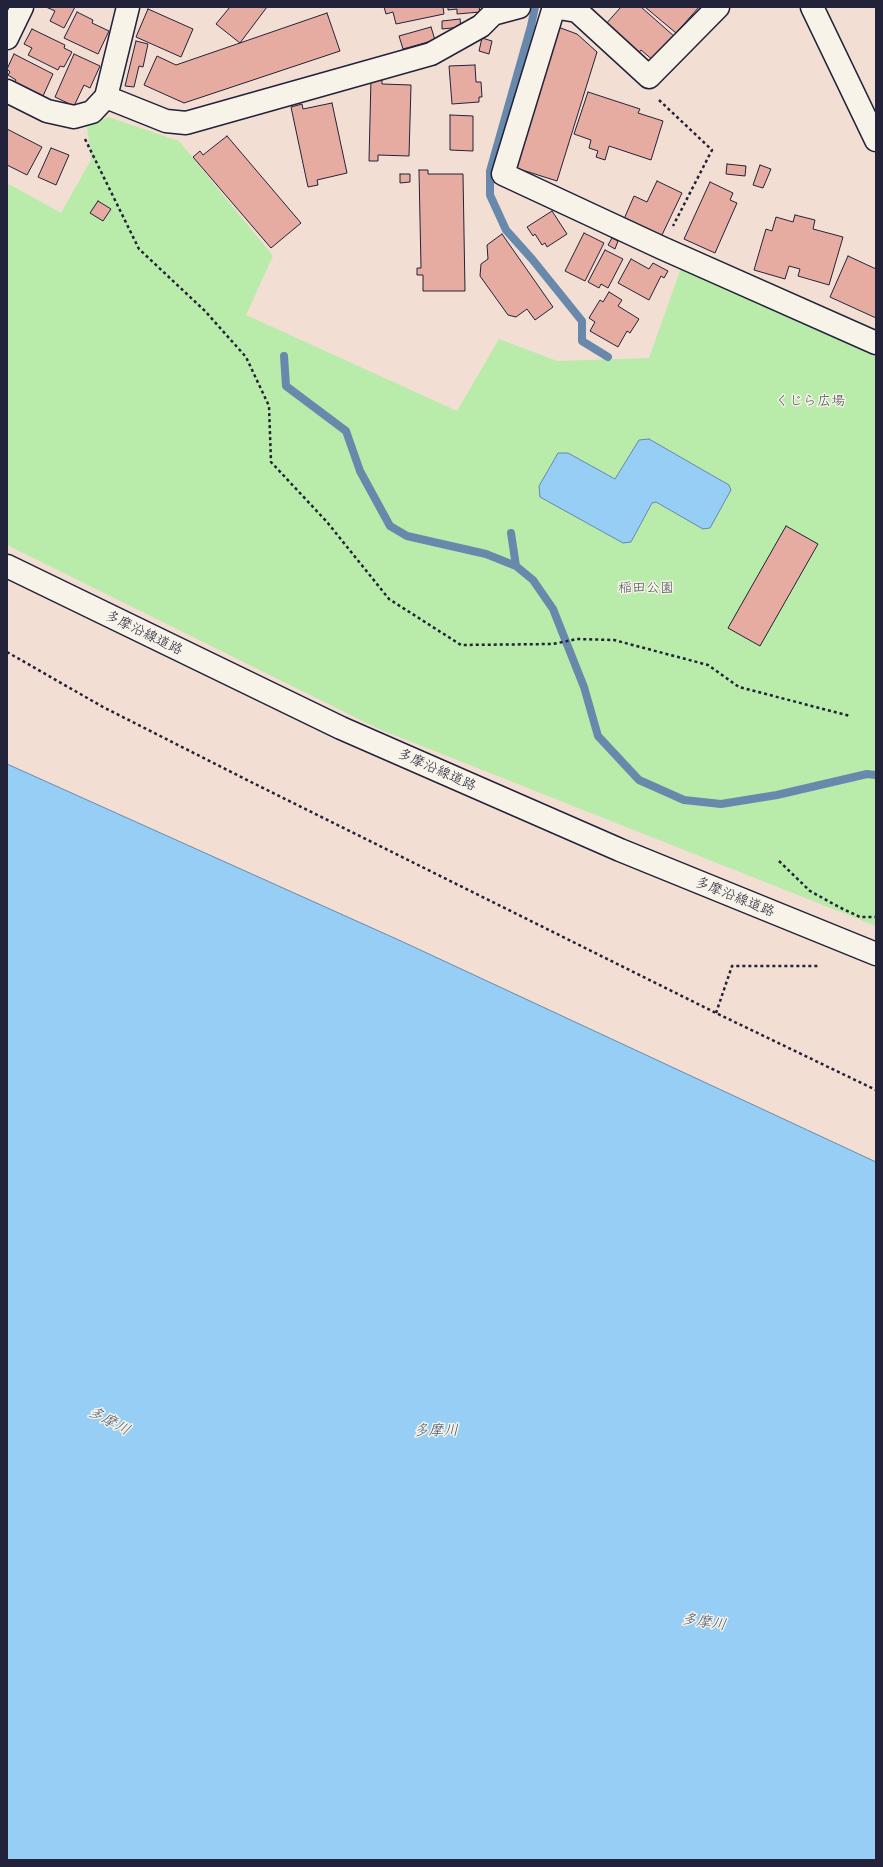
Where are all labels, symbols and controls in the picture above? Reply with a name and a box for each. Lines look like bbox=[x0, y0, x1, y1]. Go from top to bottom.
park label: くじら広場 bbox=[775, 393, 845, 409]
park label: 稲田公園 bbox=[618, 580, 674, 596]
street label: 多摩沿線道路 bbox=[103, 607, 185, 659]
street label: 多摩沿線道路 bbox=[395, 745, 479, 795]
street label: 多摩沿線道路 bbox=[693, 873, 777, 921]
water label: 多摩川 bbox=[85, 1402, 133, 1440]
water label: 多摩川 bbox=[414, 1422, 458, 1440]
water label: 多摩川 bbox=[680, 1610, 728, 1634]

